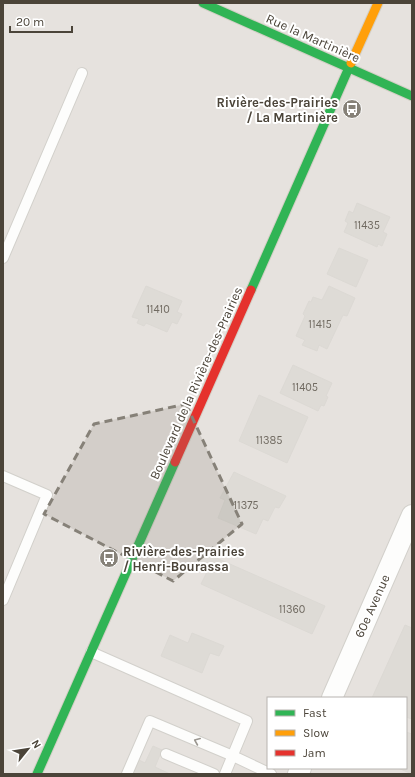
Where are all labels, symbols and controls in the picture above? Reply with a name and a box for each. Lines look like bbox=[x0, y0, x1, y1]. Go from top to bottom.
scale bar bbox=[10, 8, 72, 34]
street label: Rue la Martinière bbox=[264, 11, 362, 65]
text: 20 m bbox=[16, 15, 44, 29]
place label: Rivière-des-Prairies / La Martinière bbox=[216, 95, 338, 125]
bus stop icon: Rivière-des-Prairies / La Martinière bbox=[341, 98, 363, 120]
house number: 11435 bbox=[354, 219, 380, 232]
street label: Boulevard de la Rivière-des-Prairies bbox=[147, 284, 246, 482]
house number: 11410 bbox=[146, 303, 170, 316]
house number: 11415 bbox=[308, 318, 332, 331]
house number: 11405 bbox=[292, 381, 318, 394]
house number: 11385 bbox=[256, 434, 282, 447]
house number: 11375 bbox=[233, 499, 259, 512]
place label: Rivière-des-Prairies / Henri-Bourassa bbox=[123, 544, 245, 574]
bus stop icon: Rivière-des-Prairies / Henri-Bourassa bbox=[98, 547, 120, 569]
street label: 60e Avenue bbox=[351, 572, 393, 640]
house number: 11360 bbox=[279, 603, 305, 616]
legend bbox=[267, 697, 407, 769]
text: Fast bbox=[303, 706, 327, 720]
text: Slow bbox=[303, 726, 329, 740]
north arrow bbox=[8, 729, 48, 769]
text: N bbox=[29, 738, 44, 751]
one-way arrow bbox=[193, 738, 201, 746]
text: Jam bbox=[303, 746, 326, 760]

